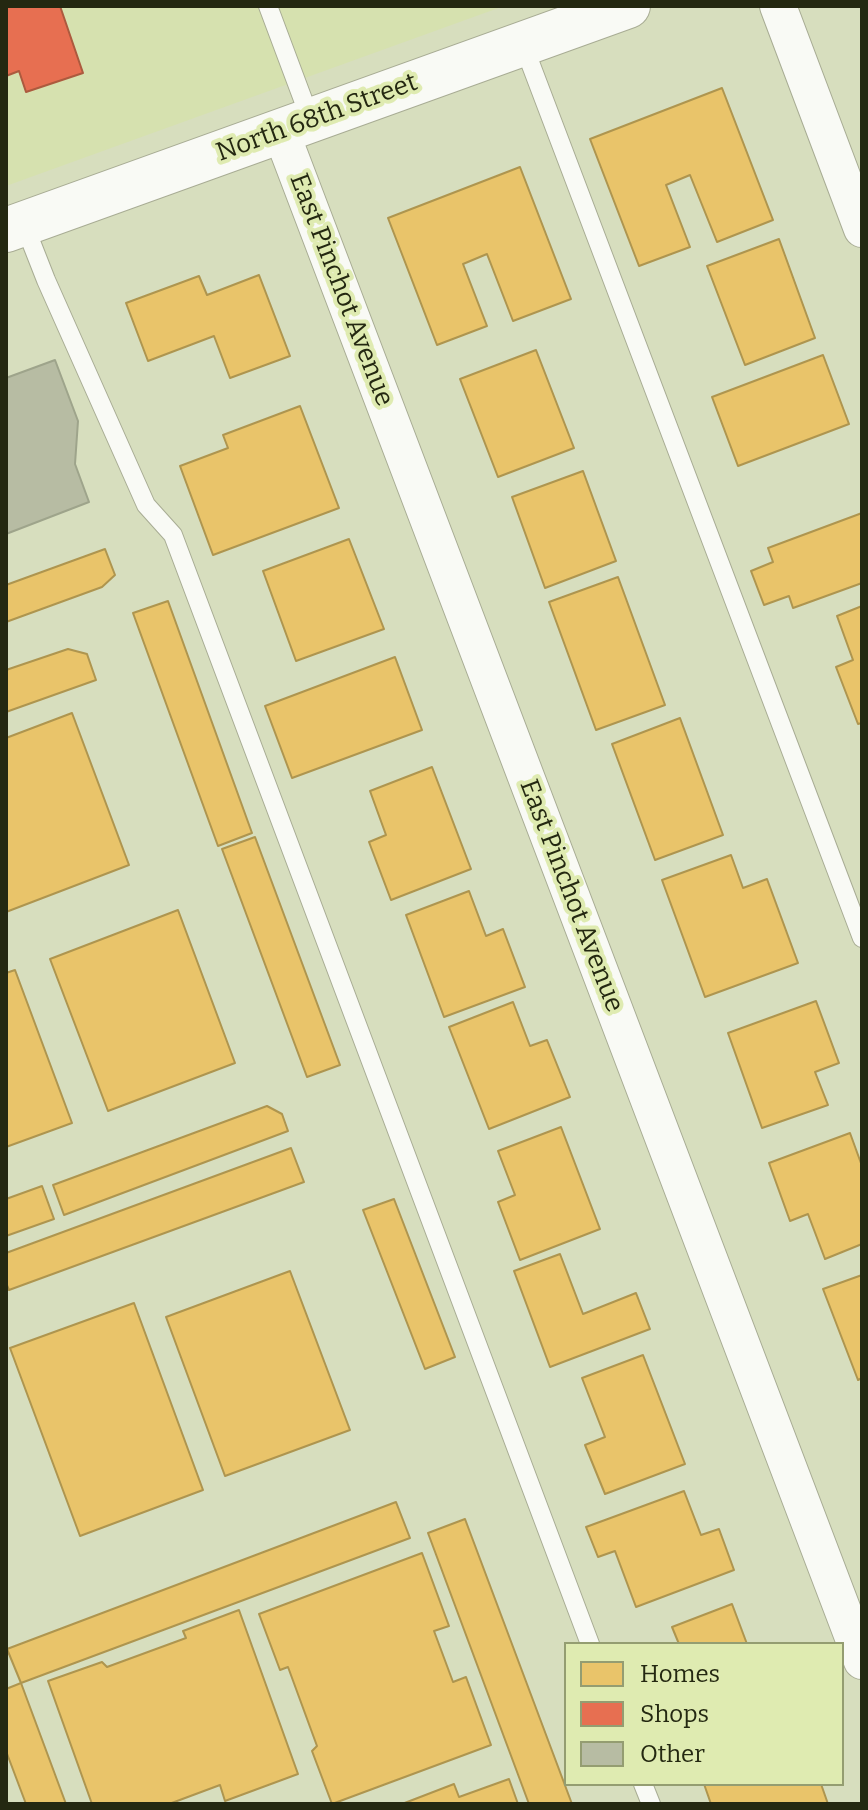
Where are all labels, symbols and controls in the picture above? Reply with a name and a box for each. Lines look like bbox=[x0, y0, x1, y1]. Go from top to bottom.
street label: North 68th Street bbox=[212, 67, 422, 169]
street label: East Pinchot Avenue bbox=[282, 169, 400, 411]
street label: East Pinchot Avenue bbox=[512, 775, 630, 1017]
legend bbox=[564, 1642, 844, 1786]
text: Homes bbox=[640, 1660, 720, 1688]
text: Shops bbox=[640, 1700, 709, 1728]
text: Other bbox=[640, 1740, 705, 1768]

